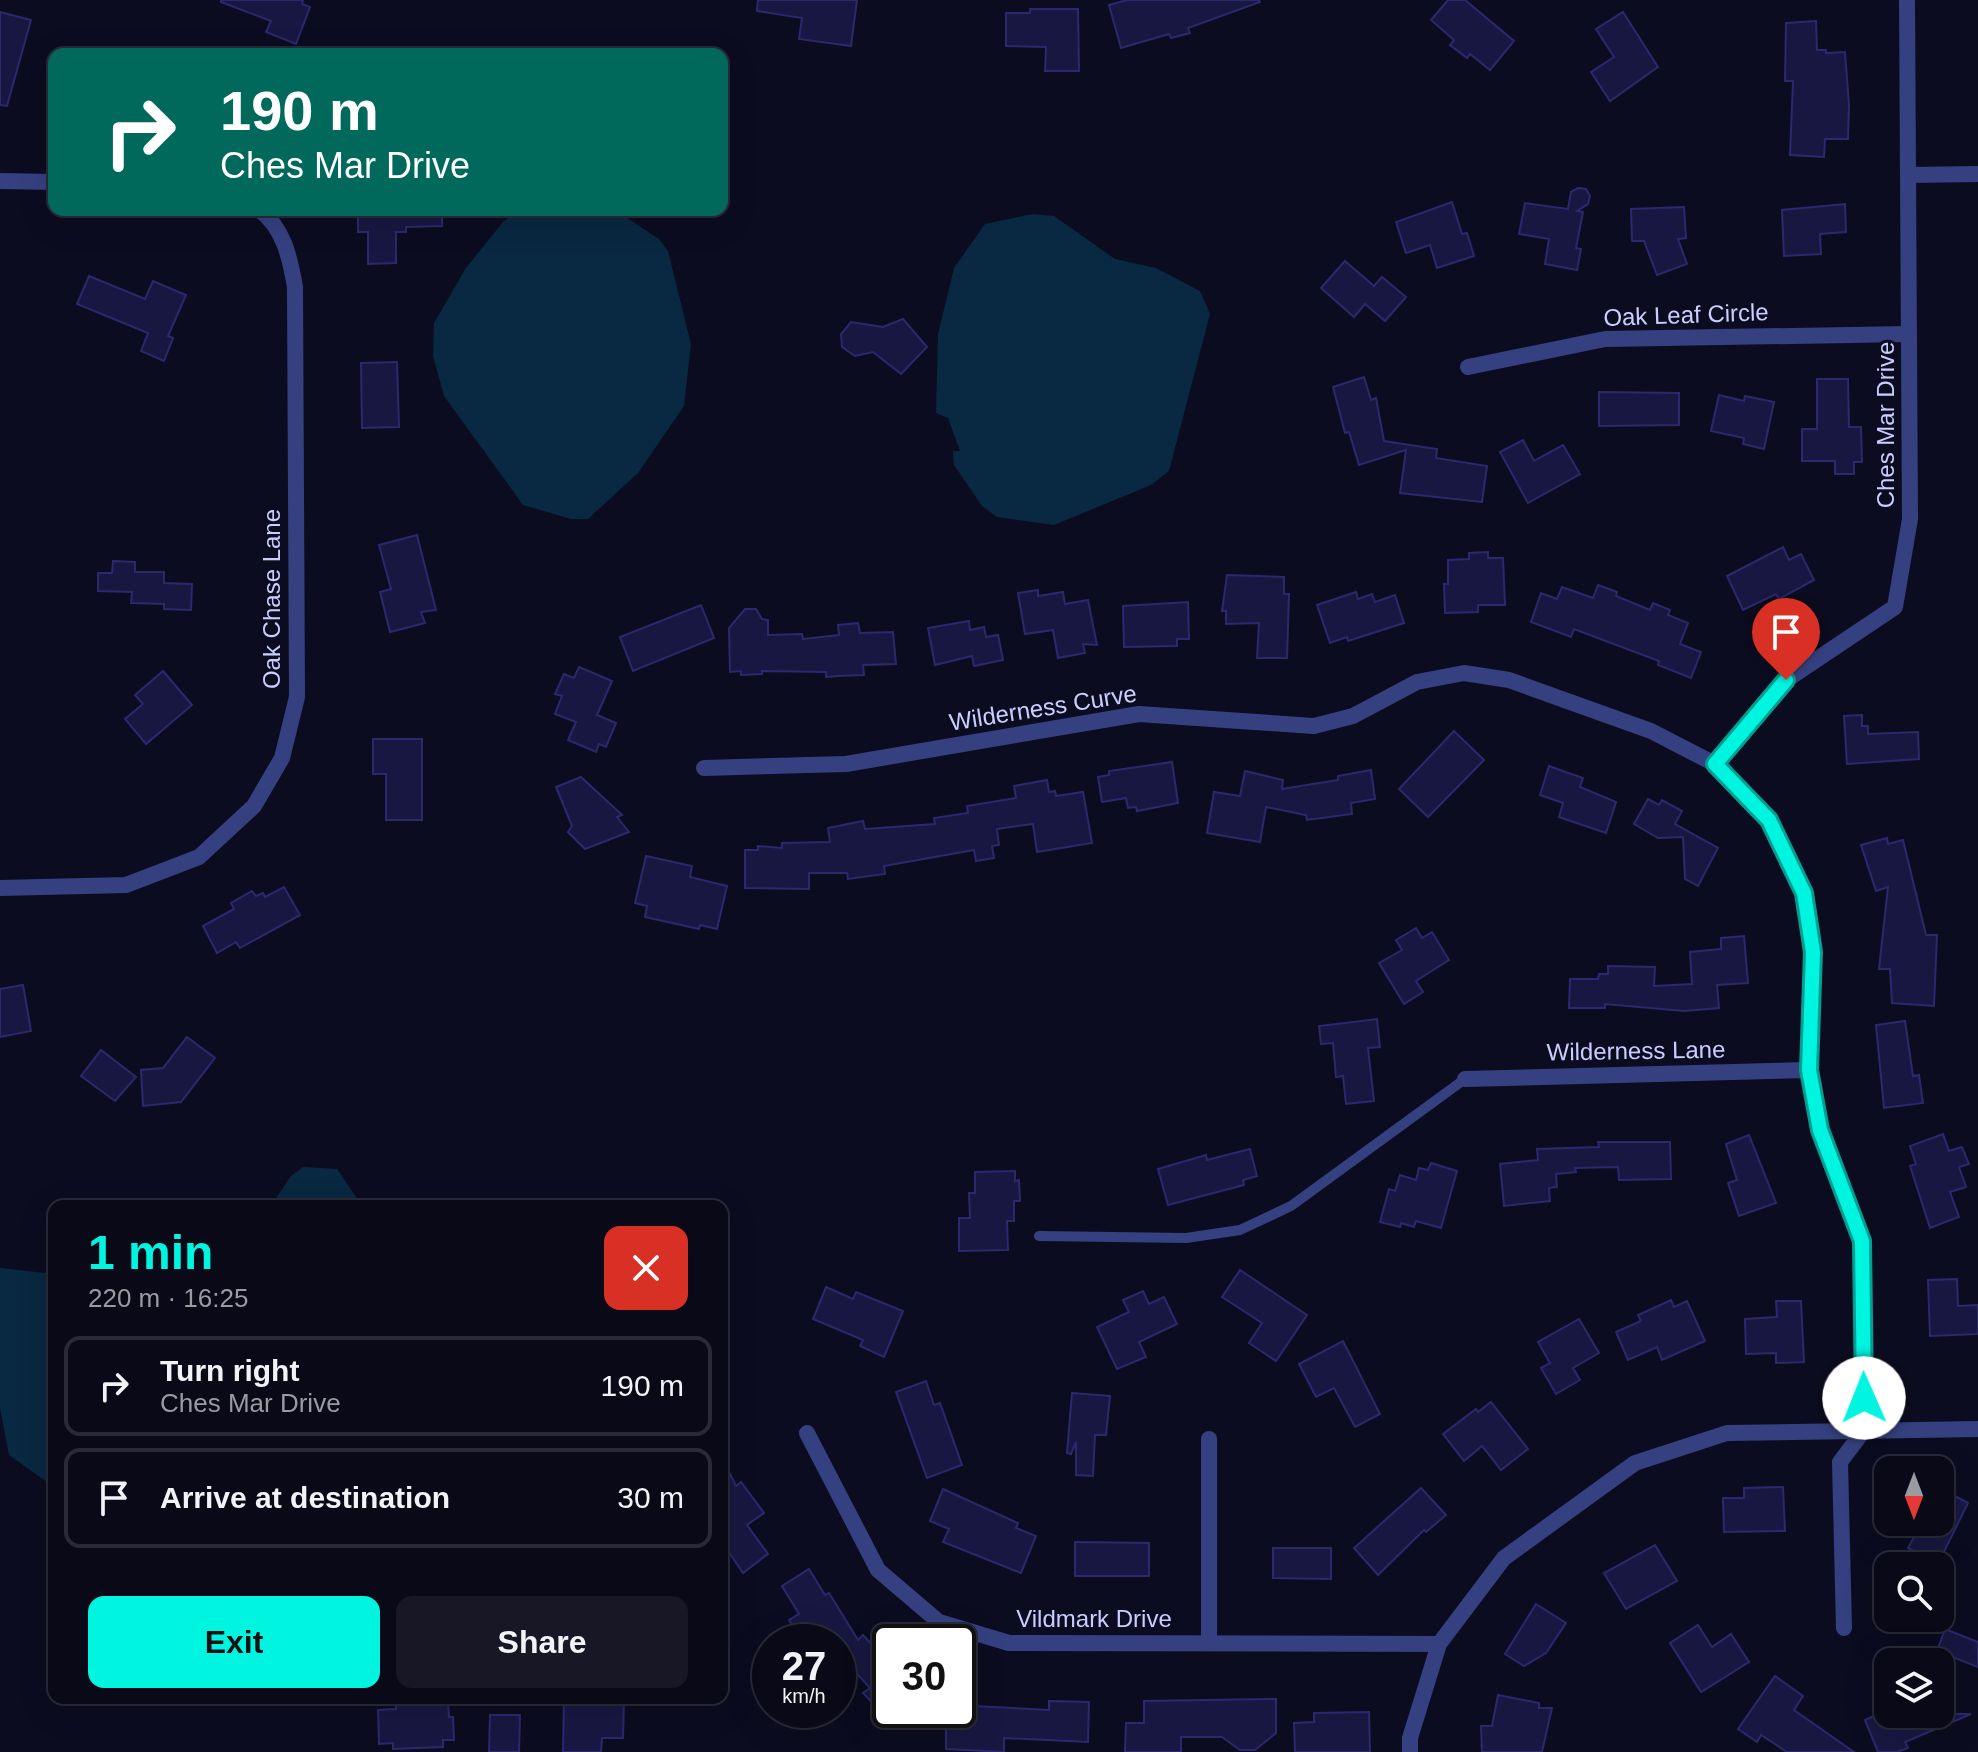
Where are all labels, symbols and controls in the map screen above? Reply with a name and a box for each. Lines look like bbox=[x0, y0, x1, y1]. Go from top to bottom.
text: 190 m bbox=[220, 79, 379, 142]
icon: right bbox=[88, 80, 192, 184]
text: Ches Mar Drive bbox=[220, 145, 470, 186]
street label: Oak Leaf Circle bbox=[1603, 298, 1769, 331]
street label: Ches Mar Drive bbox=[1872, 342, 1899, 508]
street label: Oak Chase Lane bbox=[258, 509, 285, 689]
pin bbox=[1752, 598, 1820, 680]
icon: arrive bbox=[1764, 610, 1808, 654]
street label: Wilderness Curve bbox=[947, 679, 1139, 736]
street label: Wilderness Lane bbox=[1546, 1035, 1726, 1066]
text: 1 min bbox=[88, 1226, 213, 1279]
button: close bbox=[604, 1226, 688, 1310]
text: 220 m · 16:25 bbox=[88, 1283, 248, 1313]
text: Turn right bbox=[160, 1354, 299, 1387]
position arrow bbox=[1822, 1356, 1906, 1440]
icon: right bbox=[92, 1364, 136, 1408]
text: 190 m bbox=[601, 1369, 684, 1402]
text: Ches Mar Drive bbox=[160, 1388, 341, 1418]
north arrow bbox=[1874, 1456, 1954, 1536]
map controls bbox=[1874, 1456, 1954, 1728]
icon: arrive bbox=[92, 1476, 136, 1520]
text: Arrive at destination bbox=[160, 1481, 450, 1514]
text: 30 m bbox=[617, 1481, 684, 1514]
button: search bbox=[1874, 1552, 1954, 1632]
button: Exit bbox=[88, 1596, 380, 1688]
button: Share bbox=[396, 1596, 688, 1688]
street label: Vildmark Drive bbox=[1016, 1605, 1172, 1632]
speed limit sign: 30 bbox=[872, 1624, 976, 1728]
text: 27 bbox=[782, 1644, 826, 1688]
button: layers bbox=[1874, 1648, 1954, 1728]
text: km/h bbox=[782, 1685, 826, 1707]

